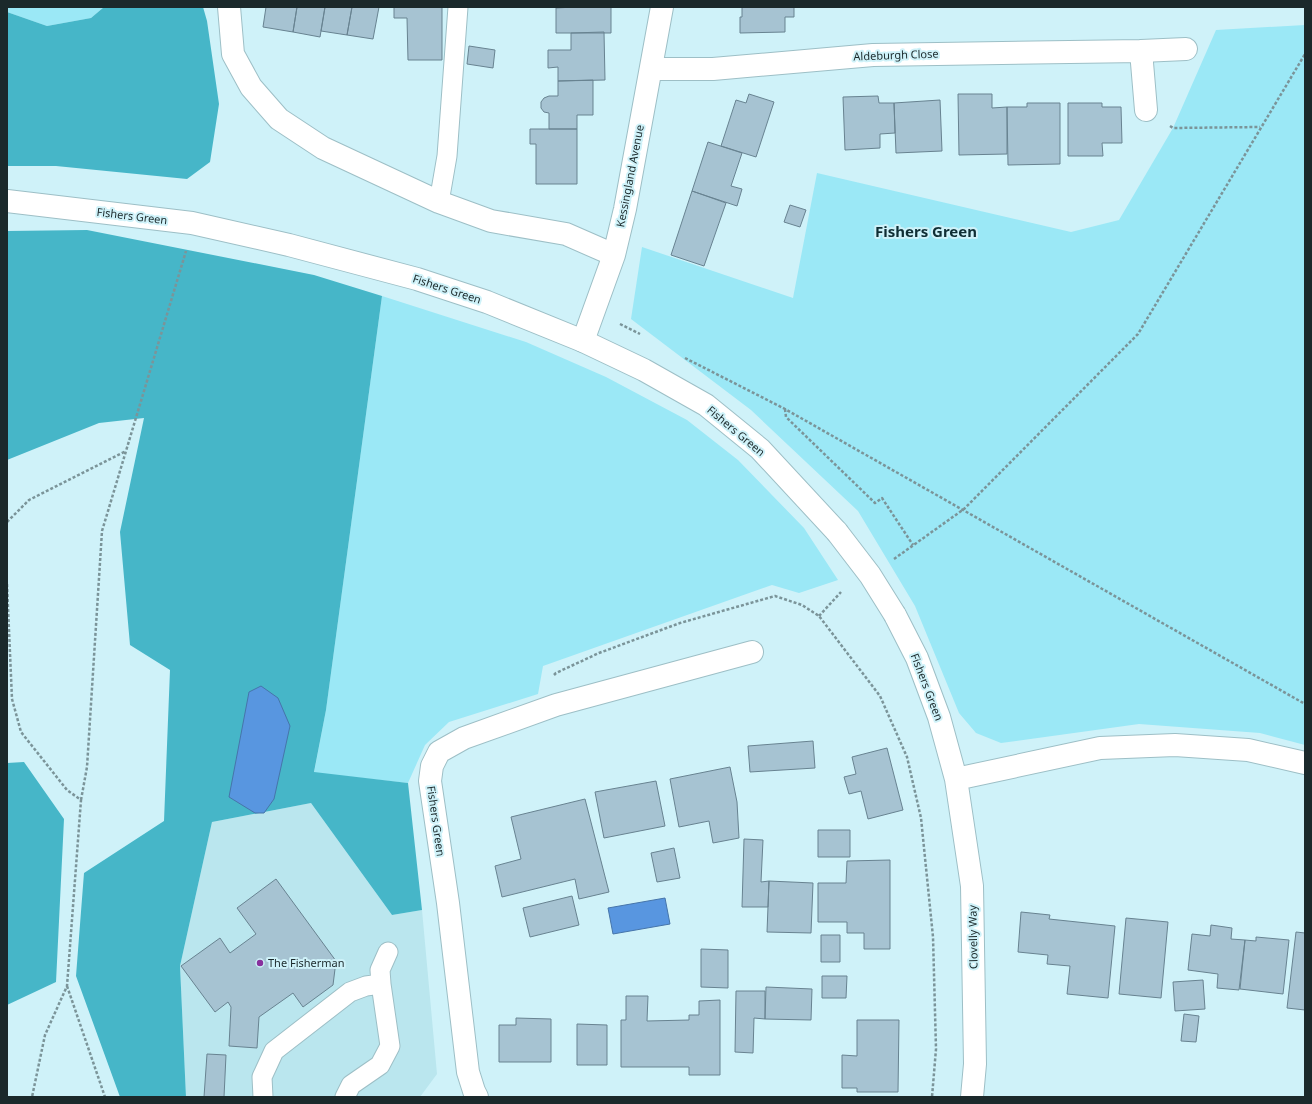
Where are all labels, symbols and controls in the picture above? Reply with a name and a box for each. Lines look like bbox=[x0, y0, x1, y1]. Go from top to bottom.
street label: Aldeburgh Close bbox=[853, 46, 939, 63]
street label: Kessingland Avenue bbox=[612, 123, 647, 228]
street label: Fishers Green bbox=[96, 204, 168, 227]
district label: Fishers Green bbox=[875, 221, 977, 241]
street label: Fishers Green bbox=[411, 270, 483, 307]
street label: Fishers Green bbox=[704, 402, 768, 459]
street label: Fishers Green bbox=[908, 651, 947, 723]
street label: Fishers Green bbox=[424, 785, 449, 857]
street label: Clovelly Way bbox=[964, 905, 981, 969]
place label: The Fisherman bbox=[268, 955, 345, 970]
marker: The Fisherman bbox=[255, 958, 265, 968]

